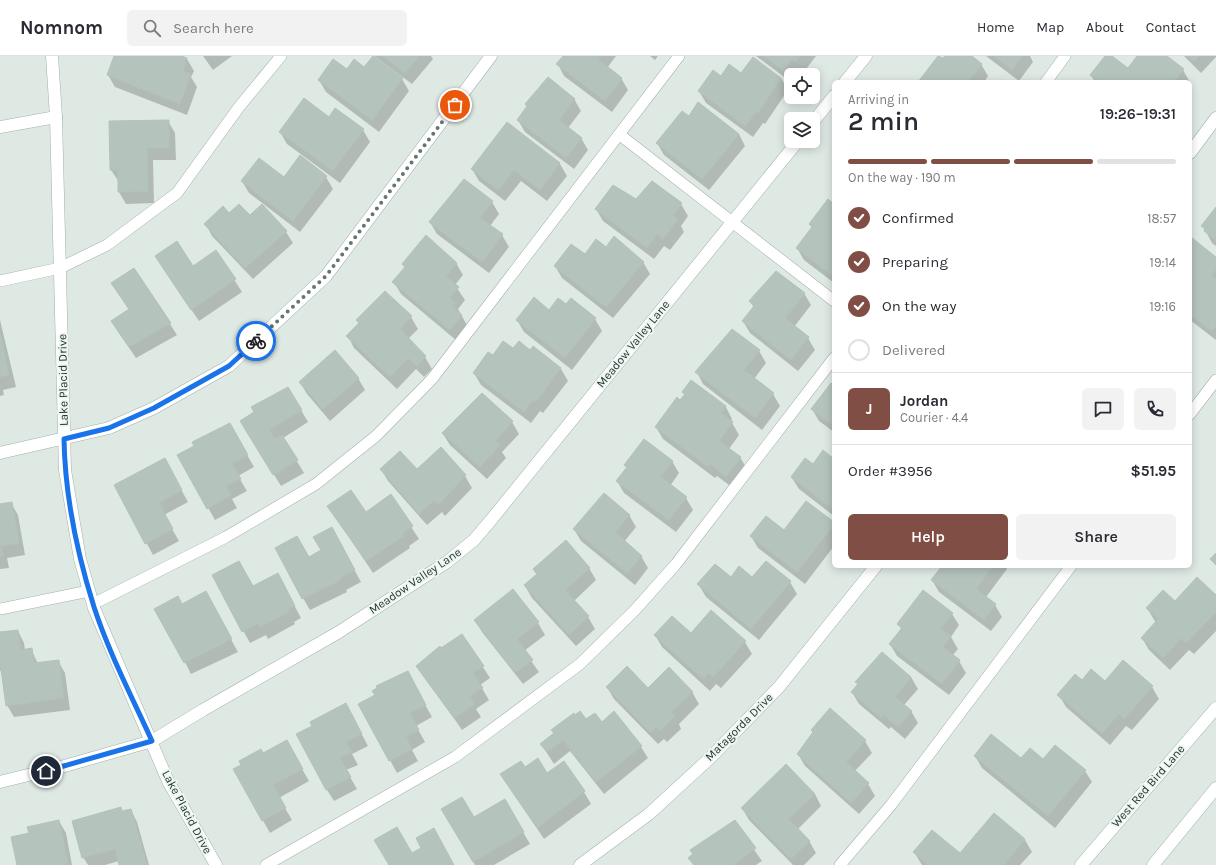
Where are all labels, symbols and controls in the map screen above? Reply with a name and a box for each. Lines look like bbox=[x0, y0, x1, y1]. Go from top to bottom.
search box bbox=[127, 10, 407, 46]
text: Nomnom bbox=[20, 17, 103, 39]
icon: search bbox=[141, 17, 163, 39]
text: Search here bbox=[173, 19, 254, 37]
text: Home bbox=[977, 19, 1014, 36]
text: Map bbox=[1036, 19, 1064, 36]
text: About bbox=[1086, 19, 1124, 36]
text: Contact bbox=[1146, 19, 1196, 36]
map controls bbox=[784, 68, 820, 148]
button: locate bbox=[784, 68, 820, 104]
pin bbox=[438, 88, 472, 122]
text: Arriving in bbox=[848, 92, 909, 107]
icon: bag bbox=[444, 94, 466, 116]
text: 19:26–19:31 bbox=[1100, 105, 1176, 123]
text: 2 min bbox=[848, 106, 919, 137]
button: layers bbox=[784, 112, 820, 148]
text: On the way · 190 m bbox=[848, 170, 956, 185]
icon: check bbox=[848, 207, 870, 229]
text: Confirmed bbox=[882, 209, 954, 227]
text: 18:57 bbox=[1147, 211, 1176, 226]
icon: check bbox=[848, 251, 870, 273]
text: Preparing bbox=[882, 253, 948, 271]
text: 19:14 bbox=[1150, 255, 1176, 270]
icon: check bbox=[848, 295, 870, 317]
text: On the way bbox=[882, 297, 956, 315]
street label: Meadow Valley Lane bbox=[594, 298, 672, 390]
text: 19:16 bbox=[1149, 299, 1176, 314]
courier bbox=[236, 321, 276, 361]
icon: bike bbox=[245, 330, 267, 352]
street label: Lake Placid Drive bbox=[55, 334, 71, 426]
text: Delivered bbox=[882, 341, 946, 359]
button: chat bbox=[1082, 388, 1124, 430]
button: phone bbox=[1134, 388, 1176, 430]
text: Jordan bbox=[900, 392, 948, 410]
text: J bbox=[866, 400, 872, 418]
text: Courier · 4.4 bbox=[900, 410, 968, 425]
text: Order #3956 bbox=[848, 462, 933, 480]
text: $51.95 bbox=[1130, 462, 1176, 480]
button: Help bbox=[848, 514, 1008, 560]
button: Share bbox=[1016, 514, 1176, 560]
street label: Meadow Valley Lane bbox=[366, 545, 464, 617]
street label: Matagorda Drive bbox=[702, 690, 776, 764]
street label: West Red Bird Lane bbox=[1108, 742, 1188, 830]
pin bbox=[29, 754, 63, 788]
icon: home bbox=[35, 760, 57, 782]
street label: Lake Placid Drive bbox=[159, 768, 215, 856]

